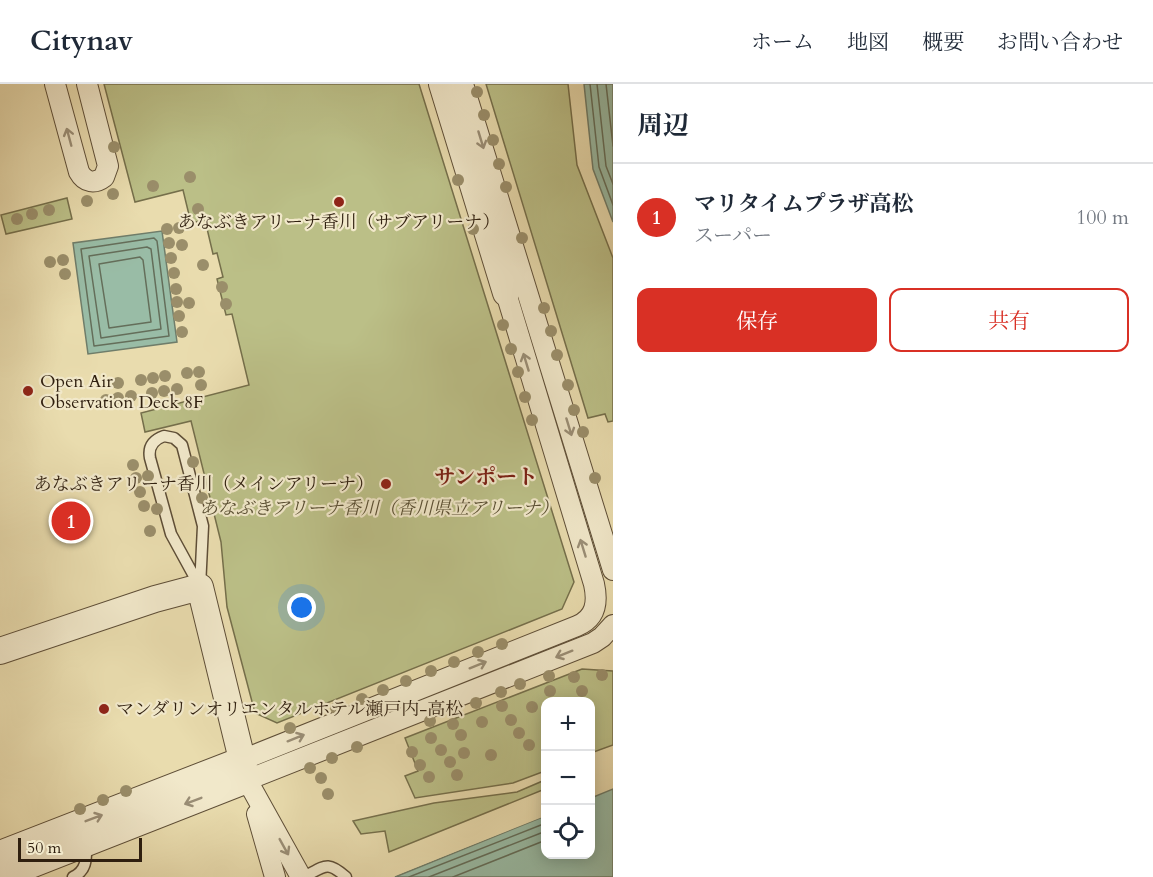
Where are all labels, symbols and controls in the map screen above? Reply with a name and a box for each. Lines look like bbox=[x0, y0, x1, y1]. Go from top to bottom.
text: Citynav bbox=[30, 22, 133, 60]
text: ホーム bbox=[751, 28, 814, 57]
text: 地図 bbox=[847, 28, 889, 57]
text: 概要 bbox=[922, 28, 964, 57]
text: お問い合わせ bbox=[997, 28, 1123, 57]
text: 周辺 bbox=[637, 108, 689, 143]
one-way arrow bbox=[63, 128, 75, 147]
one-way arrow bbox=[476, 130, 487, 149]
text: マリタイムプラザ高松 bbox=[694, 189, 914, 219]
marker: あなぶきアリーナ香川（サブアリーナ） bbox=[332, 195, 346, 209]
text: 1 bbox=[651, 204, 662, 231]
text: 100 m bbox=[1076, 204, 1129, 231]
place label: あなぶきアリーナ香川（サブアリーナ） bbox=[178, 210, 500, 235]
text: スーパー bbox=[694, 222, 772, 249]
button: 保存 bbox=[637, 288, 877, 352]
button: 共有 bbox=[889, 288, 1129, 352]
one-way arrow bbox=[520, 353, 531, 372]
place label: Open Air Observation Deck 8F bbox=[40, 369, 203, 415]
marker: Open Air Observation Deck 8F bbox=[21, 384, 35, 398]
one-way arrow bbox=[564, 417, 575, 436]
district label: サンポート bbox=[434, 463, 538, 492]
place label: あなぶきアリーナ香川（メインアリーナ） bbox=[34, 472, 374, 497]
marker: あなぶきアリーナ香川（メインアリーナ） bbox=[379, 477, 393, 491]
park label: あなぶきアリーナ香川（香川県立アリーナ） bbox=[200, 496, 558, 521]
pin: 1 bbox=[52, 498, 90, 544]
one-way arrow bbox=[577, 539, 588, 558]
your location bbox=[287, 593, 316, 622]
one-way arrow bbox=[555, 649, 573, 660]
one-way arrow bbox=[468, 659, 486, 670]
place label: マンダリンオリエンタルホテル瀬戸内-高松 bbox=[116, 697, 463, 722]
map controls bbox=[541, 697, 595, 859]
button: + bbox=[541, 697, 595, 751]
marker: マンダリンオリエンタルホテル瀬戸内-高松 bbox=[97, 702, 111, 716]
one-way arrow bbox=[287, 732, 305, 743]
button: − bbox=[541, 751, 595, 805]
one-way arrow bbox=[184, 796, 203, 807]
button: locate bbox=[541, 805, 595, 859]
one-way arrow bbox=[84, 812, 102, 823]
scale bar bbox=[18, 835, 142, 862]
text: 50 m bbox=[27, 837, 61, 859]
one-way arrow bbox=[278, 838, 290, 855]

